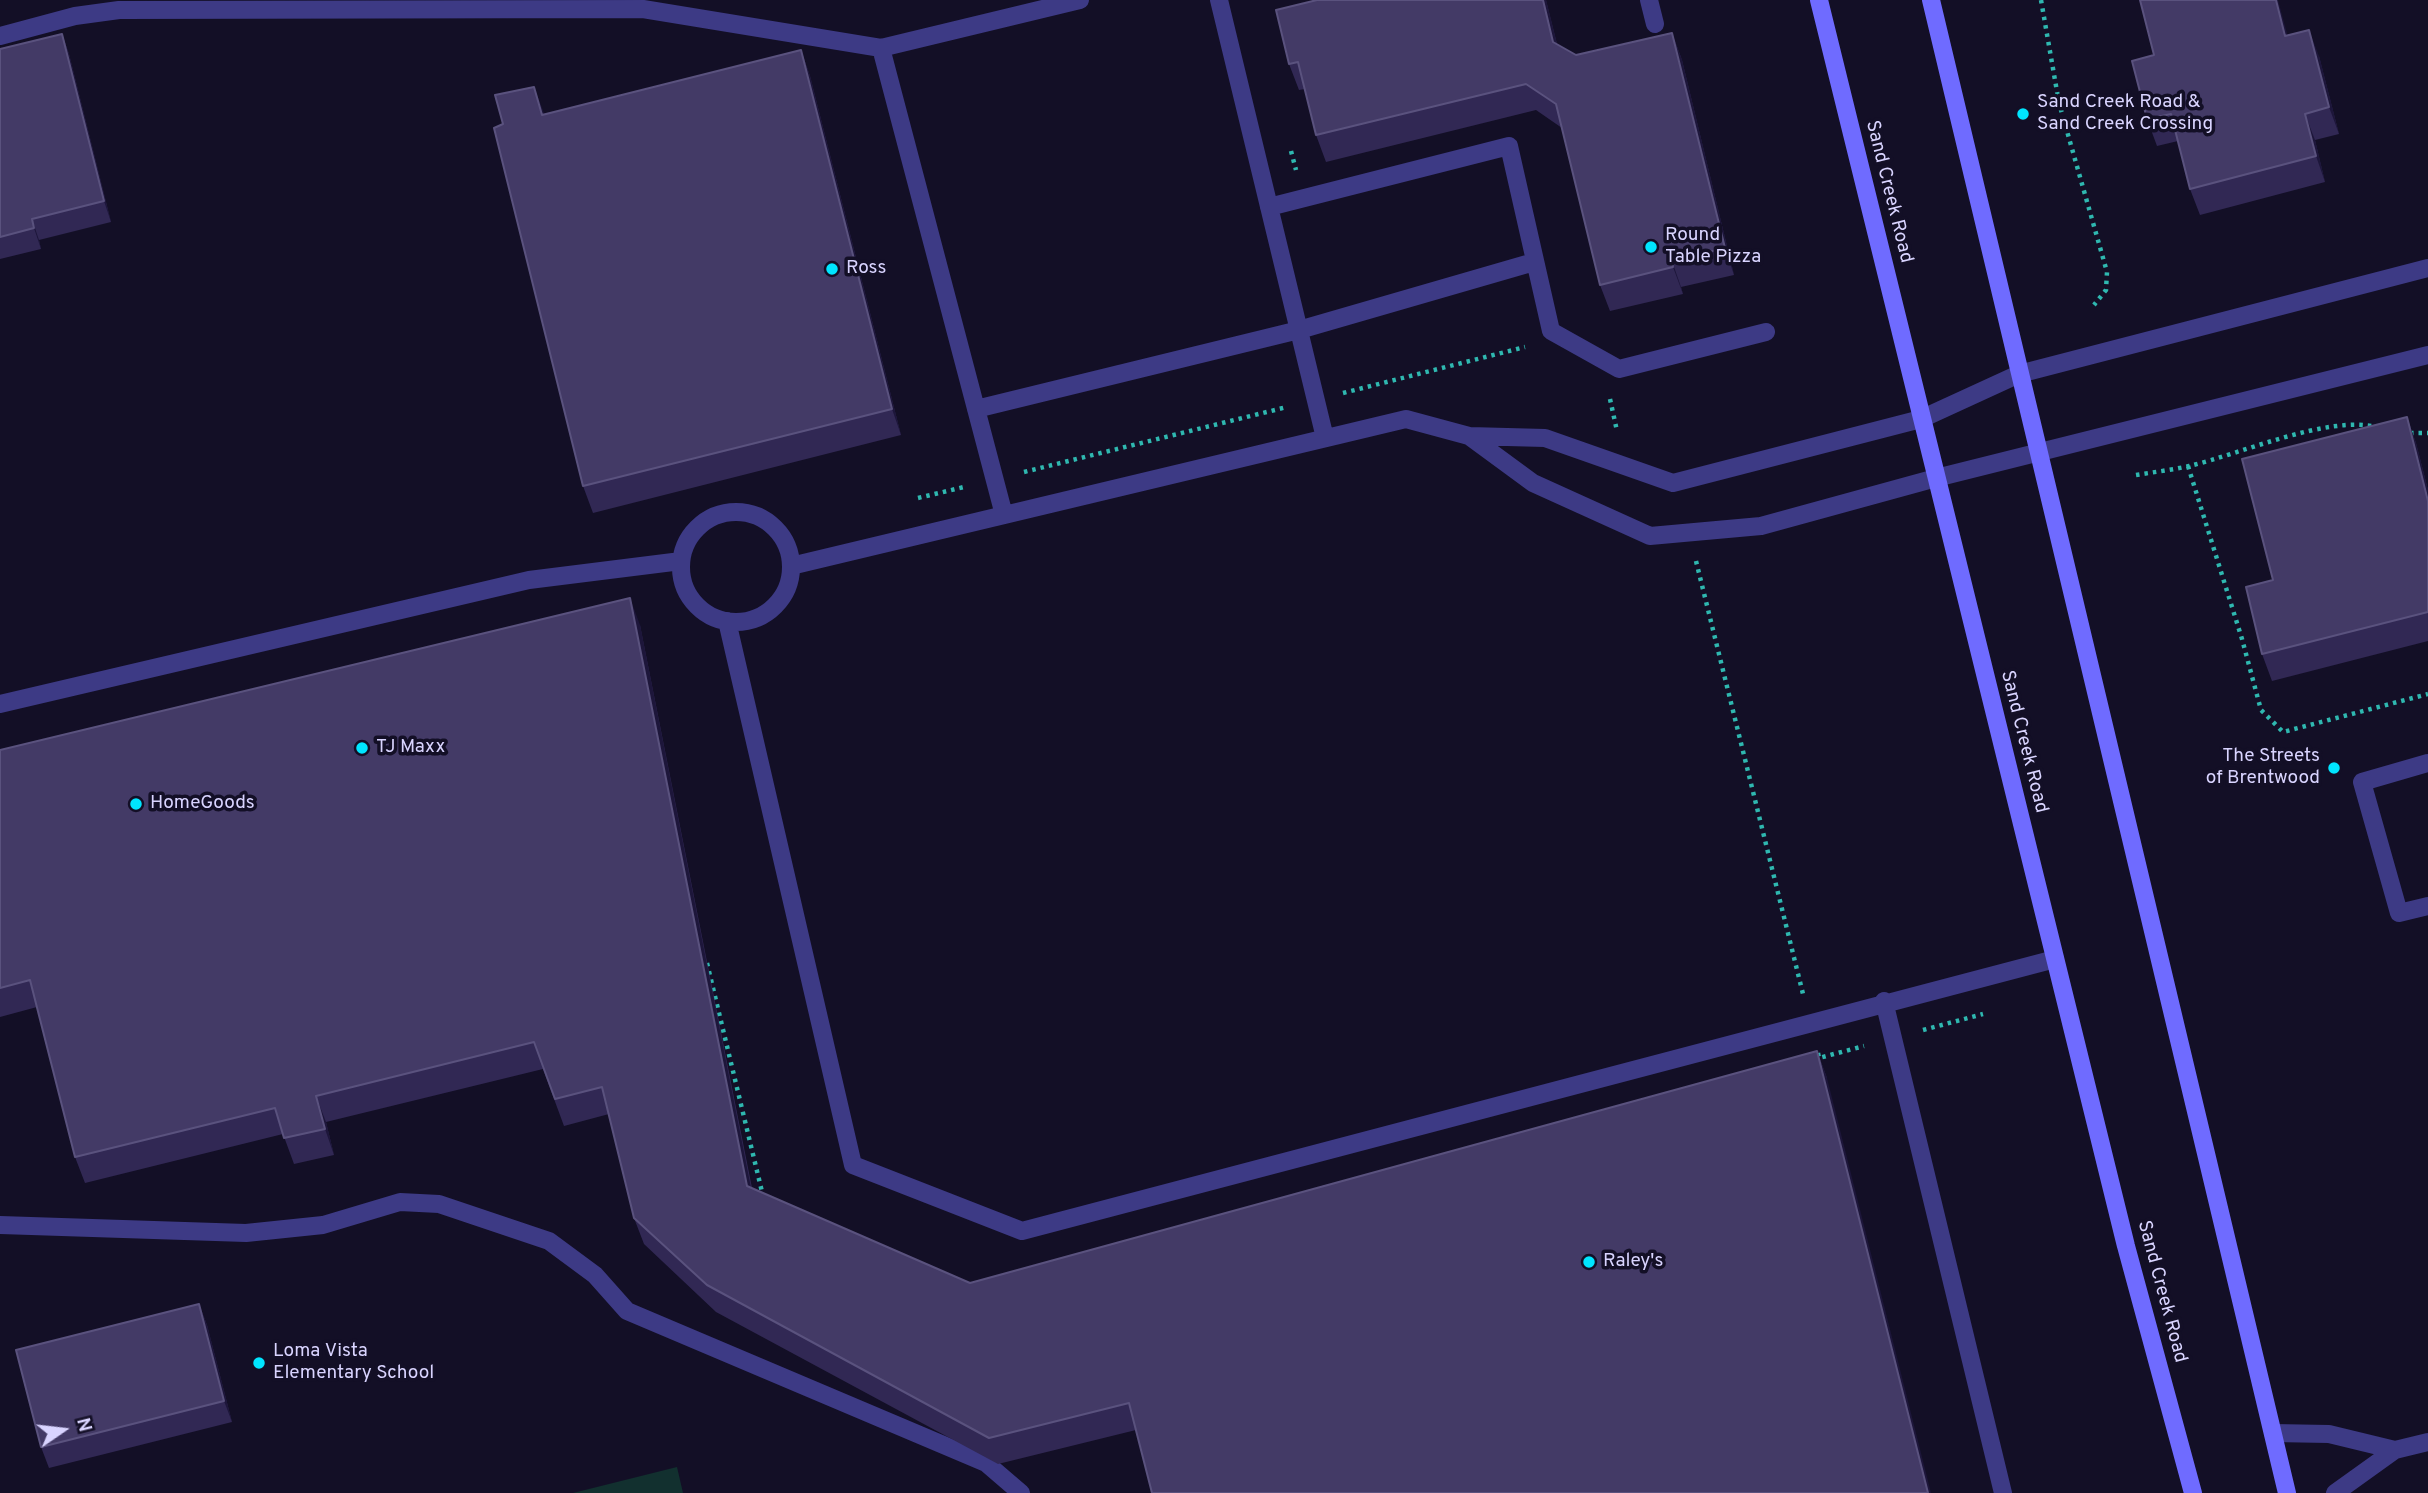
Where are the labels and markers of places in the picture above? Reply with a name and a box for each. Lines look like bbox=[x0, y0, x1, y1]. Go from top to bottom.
place label: Sand Creek Road & Sand Creek Crossing bbox=[2037, 92, 2213, 136]
marker: Sand Creek Road & Sand Creek Crossing bbox=[2015, 106, 2031, 122]
place label: Round Table Pizza bbox=[1665, 225, 1761, 269]
marker: Round Table Pizza bbox=[1643, 239, 1659, 255]
place label: Ross bbox=[846, 258, 886, 280]
marker: Ross bbox=[824, 261, 840, 277]
place label: TJ Maxx bbox=[376, 737, 445, 759]
marker: TJ Maxx bbox=[354, 740, 370, 756]
place label: The Streets of Brentwood bbox=[2206, 746, 2320, 790]
marker: The Streets of Brentwood bbox=[2326, 760, 2342, 776]
place label: HomeGoods bbox=[150, 793, 255, 815]
marker: HomeGoods bbox=[128, 796, 144, 812]
place label: Raley's bbox=[1603, 1251, 1663, 1273]
marker: Raley's bbox=[1581, 1254, 1597, 1270]
place label: Loma Vista Elementary School bbox=[273, 1341, 434, 1385]
marker: Loma Vista Elementary School bbox=[251, 1355, 267, 1371]

